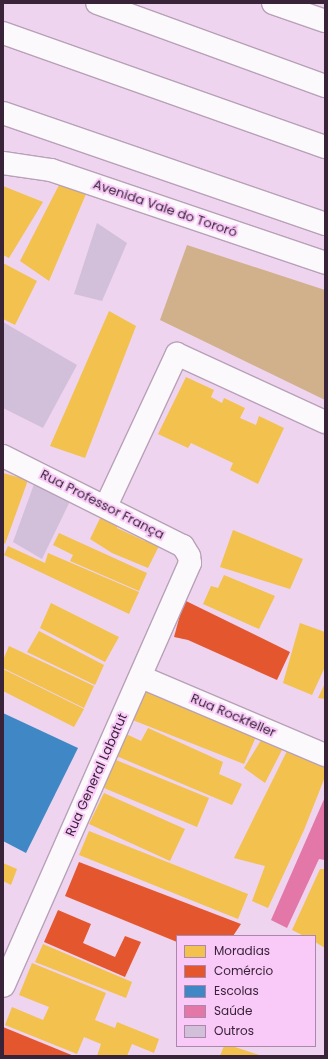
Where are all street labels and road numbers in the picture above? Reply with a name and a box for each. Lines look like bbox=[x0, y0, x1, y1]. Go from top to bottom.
street label: Avenida Vale do Tororó bbox=[91, 177, 239, 241]
street label: Rua Professor França bbox=[37, 467, 167, 543]
street label: Rua Rockfeller bbox=[188, 691, 278, 741]
street label: Rua General Labatut bbox=[63, 711, 131, 839]

